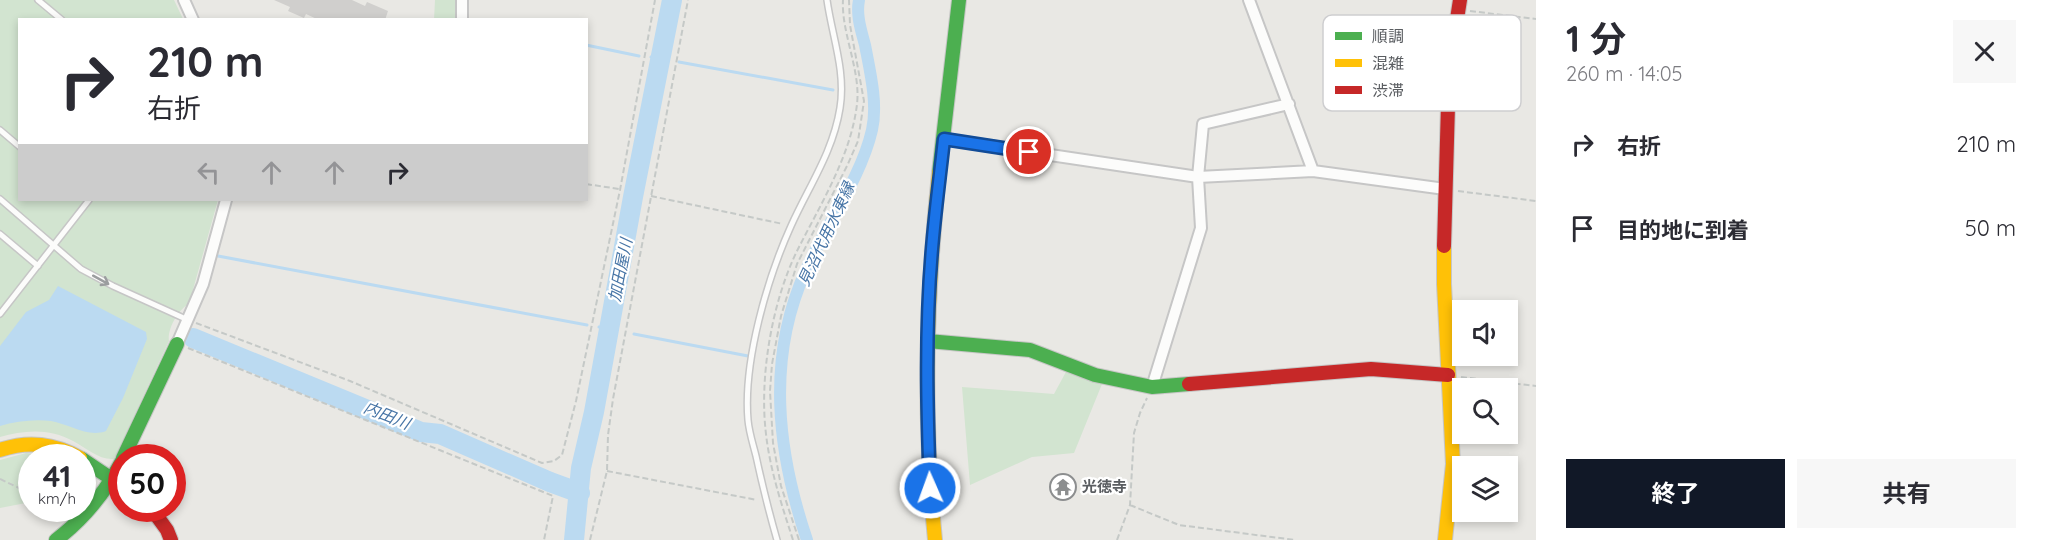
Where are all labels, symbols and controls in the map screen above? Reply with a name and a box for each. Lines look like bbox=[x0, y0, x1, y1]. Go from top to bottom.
legend bbox=[1323, 15, 1521, 111]
text: 1 分 bbox=[1566, 16, 1626, 61]
button: close bbox=[1953, 20, 2016, 83]
text: 順調 bbox=[1372, 26, 1404, 46]
text: 210 m bbox=[147, 35, 264, 88]
icon: right bbox=[48, 42, 126, 120]
text: 混雑 bbox=[1372, 53, 1404, 73]
text: 260 m · 14:05 bbox=[1566, 61, 1682, 86]
text: 渋滞 bbox=[1372, 80, 1404, 100]
text: 右折 bbox=[147, 91, 201, 125]
pin bbox=[1003, 126, 1054, 177]
icon: right bbox=[1566, 128, 1599, 161]
text: 210 m bbox=[1957, 130, 2016, 158]
text: 右折 bbox=[1617, 132, 1661, 160]
icon: arrive bbox=[1012, 135, 1045, 168]
icon: left bbox=[192, 156, 225, 189]
icon: ahead bbox=[255, 156, 288, 189]
icon: ahead bbox=[318, 156, 351, 189]
icon: right bbox=[381, 156, 414, 189]
water label: 見沼代用水東縁 bbox=[793, 177, 860, 289]
icon: arrive bbox=[1566, 212, 1599, 245]
text: 50 m bbox=[1965, 214, 2016, 242]
text: 目的地に到着 bbox=[1617, 216, 1749, 244]
water label: 加田屋川 bbox=[604, 235, 636, 303]
one-way arrow bbox=[92, 275, 110, 286]
map controls bbox=[1452, 300, 1518, 522]
button: sound bbox=[1452, 300, 1518, 366]
button: search bbox=[1452, 378, 1518, 444]
water label: 内田川 bbox=[361, 397, 415, 434]
speed limit sign: 50 bbox=[108, 444, 186, 522]
position arrow bbox=[898, 456, 962, 520]
button: layers bbox=[1452, 456, 1518, 522]
text: 41 bbox=[43, 457, 71, 495]
button: 終了 bbox=[1566, 459, 1785, 528]
button: 共有 bbox=[1797, 459, 2016, 528]
temple icon: 光徳寺 bbox=[1048, 472, 1078, 502]
place label: 光徳寺 bbox=[1082, 477, 1127, 496]
text: km/h bbox=[38, 489, 76, 508]

